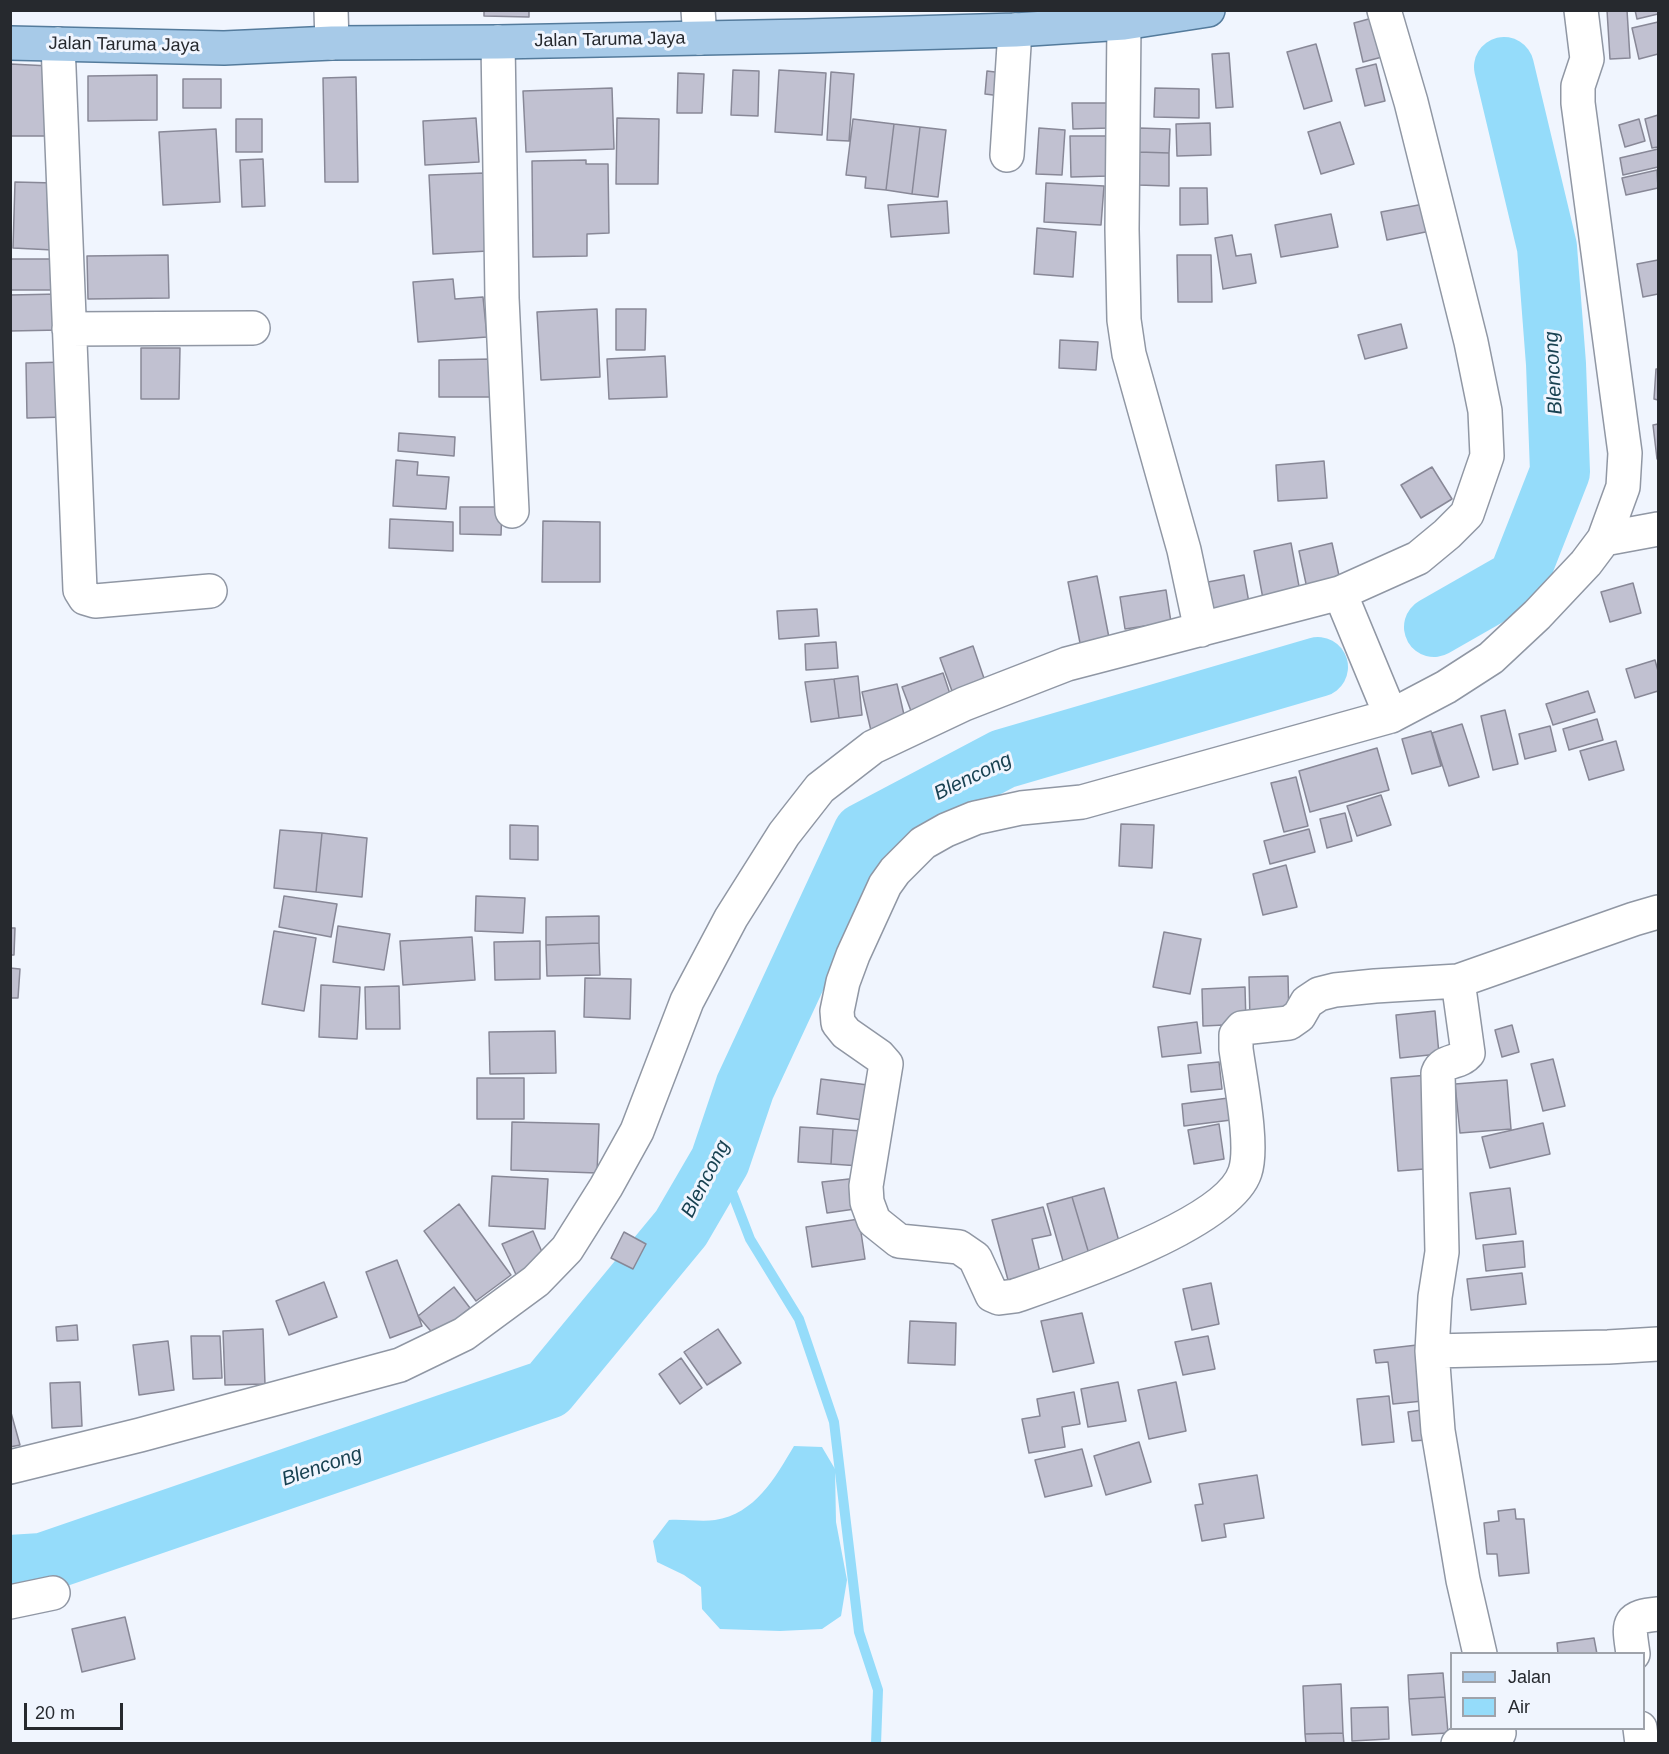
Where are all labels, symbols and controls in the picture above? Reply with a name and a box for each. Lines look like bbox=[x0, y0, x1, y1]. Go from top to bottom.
street label: Jalan Taruma Jaya bbox=[534, 28, 686, 52]
street label: Jalan Taruma Jaya bbox=[48, 33, 200, 57]
water label: Blencong bbox=[1540, 331, 1568, 415]
water label: Blencong bbox=[930, 748, 1016, 806]
water label: Blencong bbox=[676, 1136, 736, 1222]
water label: Blencong bbox=[279, 1442, 365, 1492]
legend bbox=[1450, 1652, 1645, 1730]
text: Jalan bbox=[1508, 1667, 1551, 1687]
scale bar bbox=[27, 1691, 126, 1729]
text: Air bbox=[1508, 1697, 1530, 1717]
text: 20 m bbox=[35, 1703, 75, 1723]

